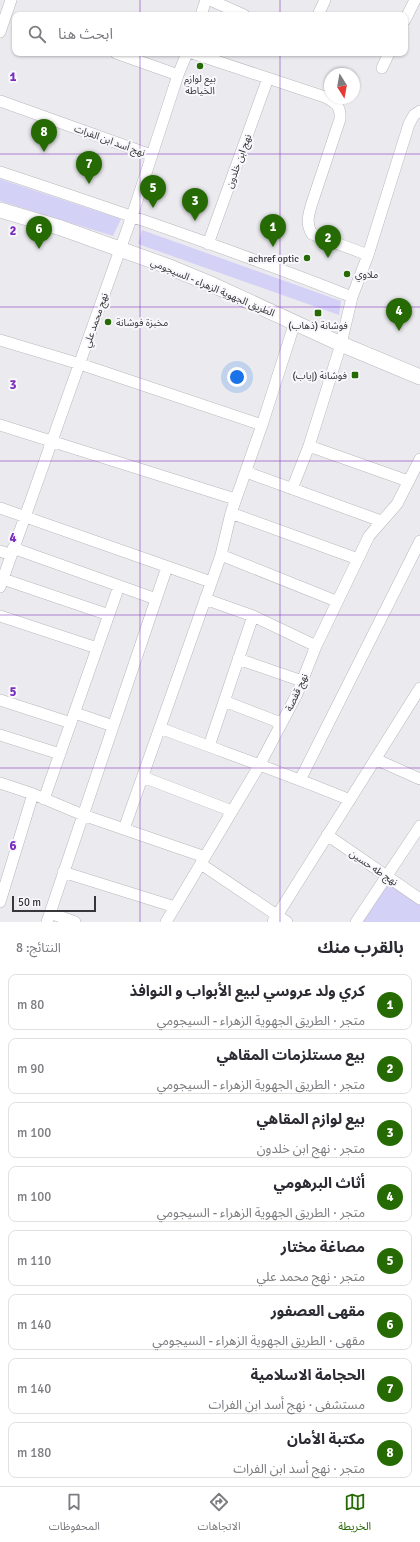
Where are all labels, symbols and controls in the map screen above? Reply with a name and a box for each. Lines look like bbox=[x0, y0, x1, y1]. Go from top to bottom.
search box bbox=[12, 12, 408, 56]
icon: search bbox=[26, 23, 48, 45]
text: ابحث هنا bbox=[58, 25, 113, 43]
marker: بيع لوازم الخياطة bbox=[195, 61, 205, 71]
north arrow bbox=[324, 68, 360, 104]
text: 1 bbox=[9, 69, 17, 85]
place label: بيع لوازم الخياطة bbox=[184, 73, 216, 97]
pin: 8 bbox=[31, 119, 57, 152]
street label: نهج أسد ابن الفرات bbox=[72, 122, 147, 160]
street label: نهج ابن خلدون bbox=[224, 132, 255, 190]
pin: 7 bbox=[76, 151, 102, 184]
pin: 5 bbox=[140, 175, 166, 208]
pin: 3 bbox=[182, 188, 208, 221]
pin: 1 bbox=[260, 214, 286, 247]
pin: 6 bbox=[26, 216, 52, 249]
text: 2 bbox=[9, 223, 17, 239]
pin: 2 bbox=[315, 225, 341, 258]
place label: achref optic bbox=[248, 253, 299, 265]
marker: achref optic bbox=[302, 253, 312, 263]
street label: الطريق الجهوية الزهراء - السيجومي bbox=[148, 256, 276, 321]
marker: ملاوي bbox=[342, 269, 352, 279]
place label: ملاوي bbox=[355, 269, 378, 282]
street label: نهج محمد علي bbox=[81, 291, 112, 350]
pin: 4 bbox=[386, 298, 412, 331]
marker: فوشانة (ذهاب) bbox=[313, 308, 323, 318]
marker: مخبزة فوشانة bbox=[103, 317, 113, 327]
place label: مخبزة فوشانة bbox=[116, 317, 168, 329]
place label: فوشانة (ذهاب) bbox=[288, 320, 348, 332]
your location bbox=[227, 367, 247, 387]
place label: فوشانة (إياب) bbox=[292, 370, 348, 382]
marker: فوشانة (إياب) bbox=[350, 370, 360, 380]
text: 3 bbox=[9, 377, 17, 393]
text: 4 bbox=[9, 530, 17, 546]
street label: نهج قفصة bbox=[283, 671, 312, 714]
text: 5 bbox=[9, 684, 17, 700]
text: 6 bbox=[9, 838, 17, 854]
street label: نهج طه حسين bbox=[346, 847, 400, 889]
scale bar bbox=[12, 894, 96, 913]
text: 50 m bbox=[18, 896, 41, 909]
text: بالقرب منك bbox=[317, 937, 404, 958]
text: النتائج: 8 bbox=[16, 940, 61, 956]
text: كري ولد عروسي لبيع الأبواب و النوافذ bbox=[130, 982, 365, 1000]
text: 80 m bbox=[17, 997, 44, 1013]
text: 1 bbox=[386, 997, 394, 1013]
text: متجر · الطريق الجهوية الزهراء - السيجومي bbox=[157, 1013, 365, 1029]
text: بيع مستلزمات المقاهي bbox=[216, 1046, 365, 1064]
text: 90 m bbox=[17, 1061, 44, 1077]
text: 2 bbox=[386, 1061, 394, 1077]
text: متجر · الطريق الجهوية الزهراء - السيجومي bbox=[157, 1077, 365, 1093]
text: بيع لوازم المقاهي bbox=[257, 1110, 365, 1128]
text: 100 m bbox=[17, 1125, 51, 1141]
text: 3 bbox=[386, 1125, 394, 1141]
text: متجر · نهج ابن خلدون bbox=[257, 1141, 365, 1157]
text: أثاث البرهومي bbox=[273, 1174, 365, 1192]
text: 100 m bbox=[17, 1189, 51, 1205]
text: 4 bbox=[386, 1189, 394, 1205]
text: متجر · الطريق الجهوية الزهراء - السيجومي bbox=[157, 1205, 365, 1221]
text: مصاغة مختار bbox=[281, 1238, 365, 1256]
text: 110 m bbox=[17, 1253, 51, 1269]
text: 5 bbox=[386, 1253, 394, 1269]
text: متجر · نهج محمد علي bbox=[256, 1269, 365, 1285]
text: مقهى العصفور bbox=[271, 1302, 365, 1320]
text: 140 m bbox=[17, 1317, 51, 1333]
text: 6 bbox=[386, 1317, 394, 1333]
text: مقهى · الطريق الجهوية الزهراء - السيجومي bbox=[152, 1333, 365, 1349]
text: الحجامة الاسلامية bbox=[250, 1366, 365, 1384]
text: 140 m bbox=[17, 1381, 51, 1397]
text: 7 bbox=[386, 1381, 394, 1397]
text: مستشفى · نهج أسد ابن الفرات bbox=[208, 1397, 365, 1413]
text: مكتبة الأمان bbox=[287, 1430, 365, 1448]
text: 180 m bbox=[17, 1445, 51, 1461]
text: 8 bbox=[386, 1445, 394, 1461]
text: متجر · نهج أسد ابن الفرات bbox=[233, 1461, 365, 1477]
tab: المحفوظات bbox=[49, 1491, 100, 1538]
tab: الاتجاهات bbox=[198, 1491, 241, 1538]
tab: الخريطة bbox=[338, 1491, 371, 1538]

